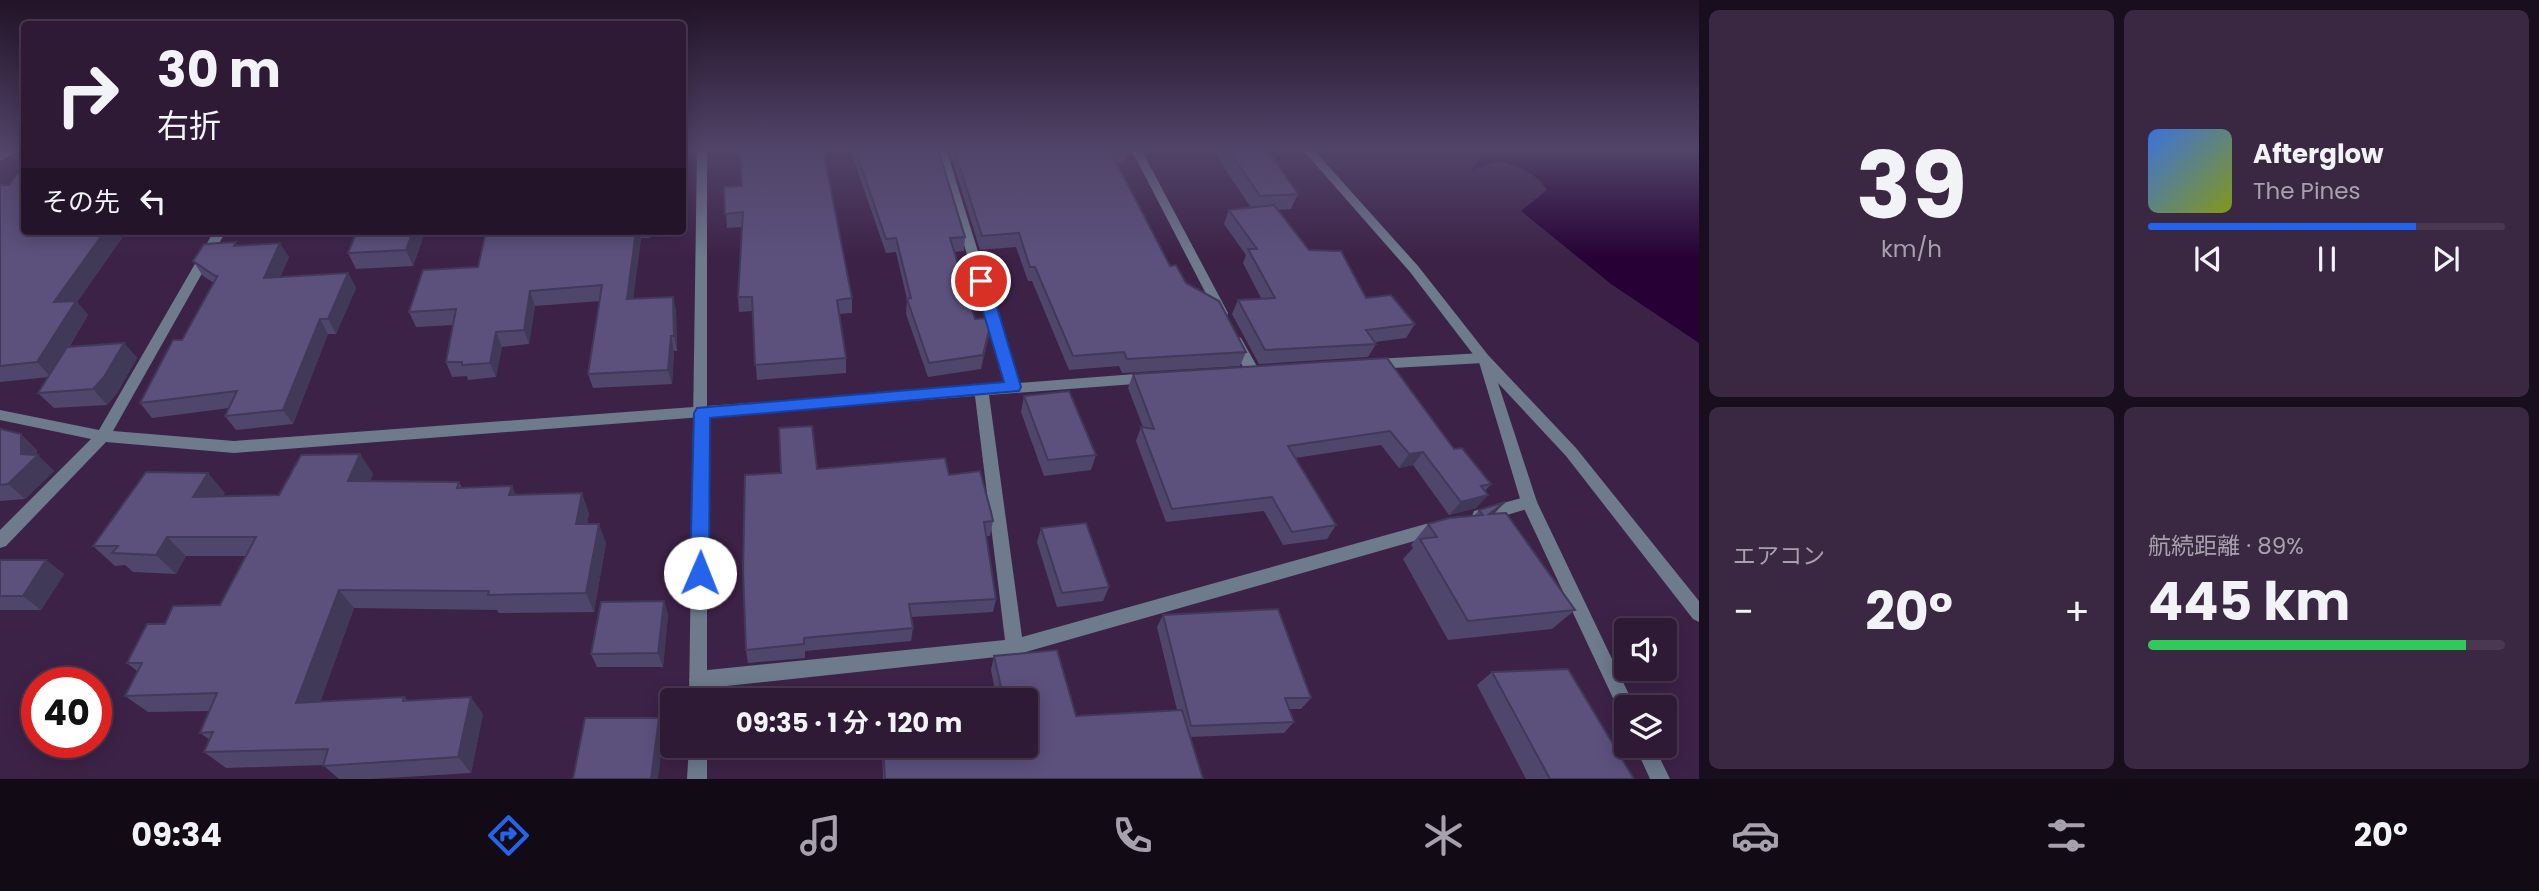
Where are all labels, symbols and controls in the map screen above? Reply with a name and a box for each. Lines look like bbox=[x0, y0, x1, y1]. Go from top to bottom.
text: 30 m bbox=[157, 36, 281, 104]
icon: right bbox=[42, 49, 133, 140]
text: 右折 bbox=[157, 103, 221, 148]
text: 39 bbox=[1856, 122, 1967, 250]
text: Afterglow bbox=[2253, 136, 2384, 172]
text: The Pines bbox=[2253, 175, 2361, 207]
icon: left bbox=[134, 182, 172, 220]
text: その先 bbox=[42, 184, 120, 220]
text: km/h bbox=[1881, 233, 1942, 265]
icon: previous bbox=[2189, 240, 2227, 278]
icon: pause bbox=[2308, 240, 2346, 278]
icon: next bbox=[2427, 240, 2465, 278]
pin bbox=[951, 251, 1011, 311]
icon: arrive bbox=[962, 262, 1000, 300]
text: 航続距離 · 89% bbox=[2148, 530, 2304, 562]
position arrow bbox=[663, 536, 737, 610]
text: エアコン bbox=[1733, 540, 1825, 572]
text: 445 km bbox=[2148, 565, 2350, 638]
text: 20° bbox=[1865, 575, 1953, 648]
text: − bbox=[1733, 585, 1754, 638]
text: + bbox=[2064, 585, 2090, 638]
map controls bbox=[1614, 618, 1677, 758]
button: sound bbox=[1614, 618, 1677, 681]
speed limit sign: 40 bbox=[21, 667, 112, 758]
button: layers bbox=[1614, 695, 1677, 758]
text: 09:35 · 1 分 · 120 m bbox=[736, 705, 962, 741]
icon: directions bbox=[484, 811, 533, 860]
icon: music bbox=[796, 811, 845, 860]
icon: phone bbox=[1108, 811, 1157, 860]
icon: climate bbox=[1419, 811, 1468, 860]
icon: car bbox=[1731, 811, 1780, 860]
icon: filters bbox=[2042, 811, 2091, 860]
text: 09:34 bbox=[131, 812, 222, 857]
text: 20° bbox=[2354, 812, 2408, 857]

